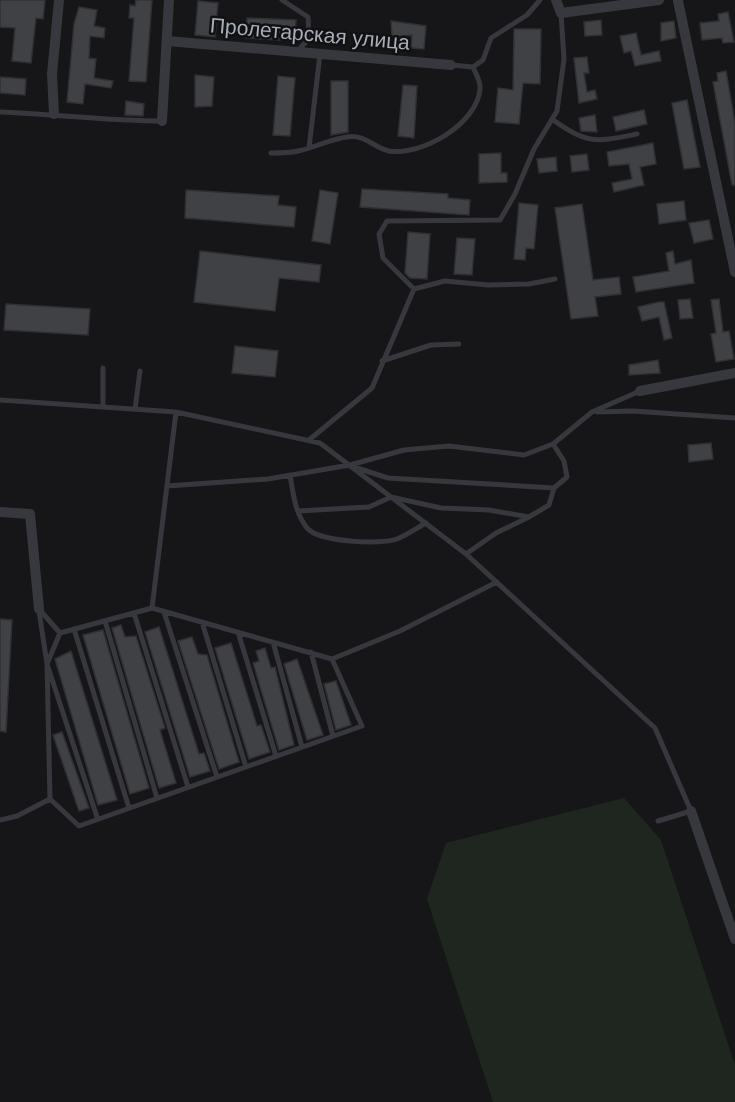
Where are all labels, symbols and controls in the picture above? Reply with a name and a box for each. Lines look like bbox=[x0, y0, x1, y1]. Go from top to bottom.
street label: Пролетарская улица bbox=[209, 11, 411, 57]

